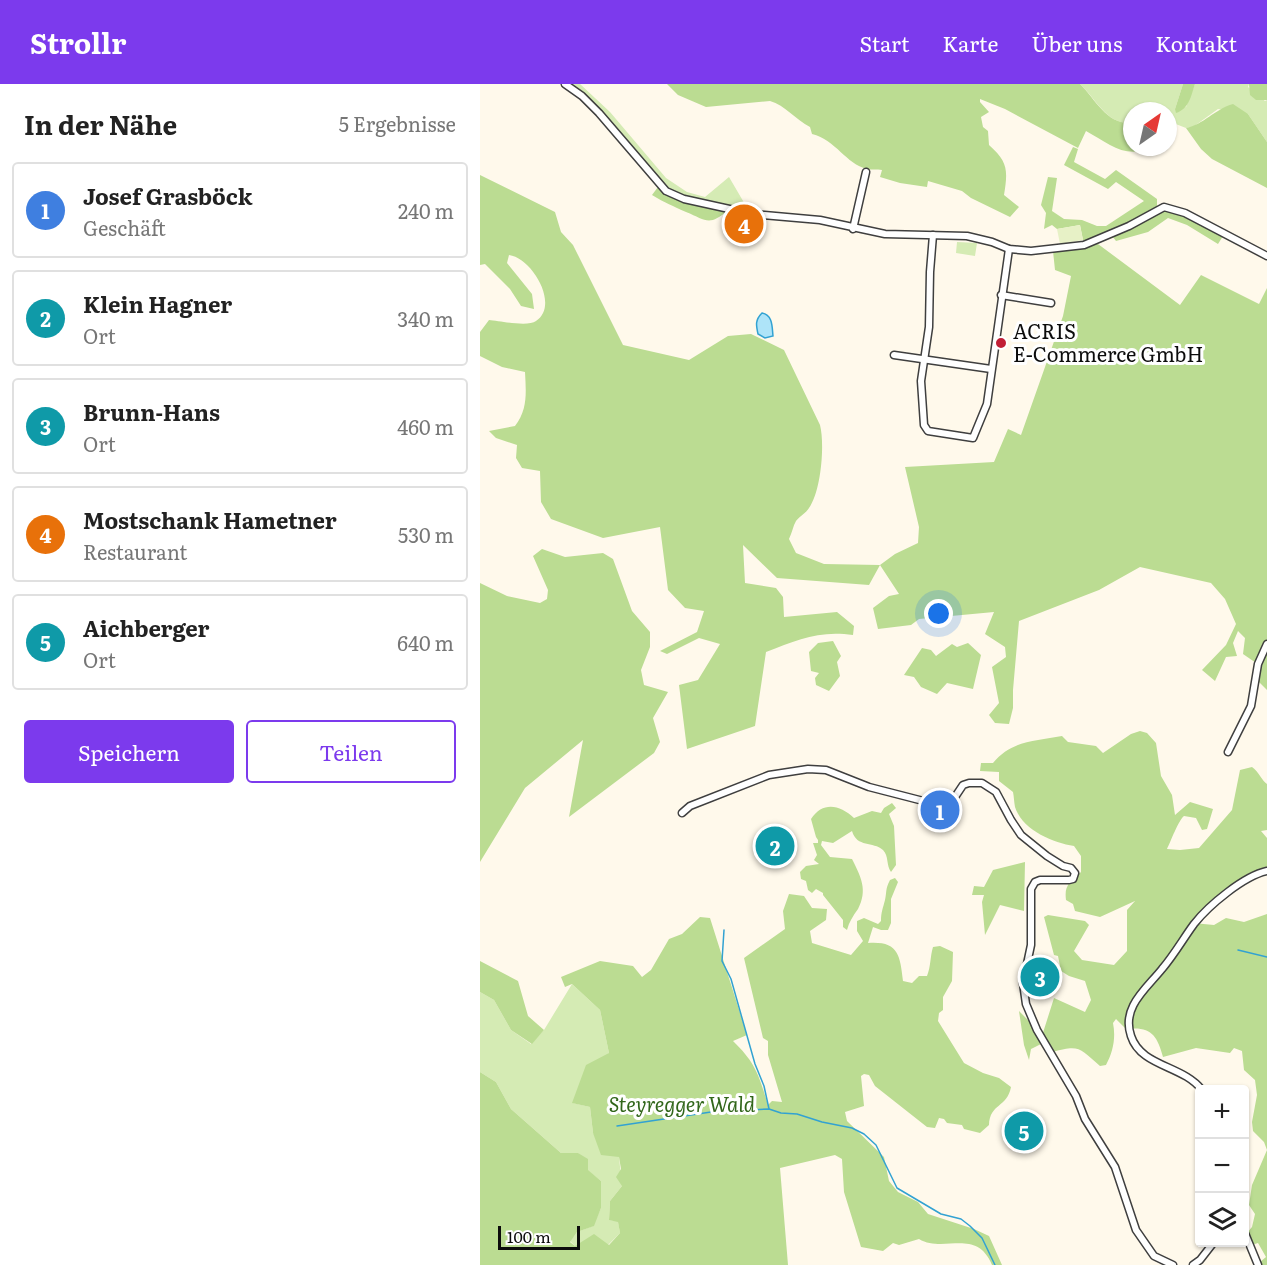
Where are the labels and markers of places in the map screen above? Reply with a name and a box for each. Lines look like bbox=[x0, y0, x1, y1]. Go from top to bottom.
pin: 4 bbox=[724, 202, 764, 246]
place label: ACRIS E-Commerce GmbH bbox=[1013, 315, 1203, 368]
marker: ACRIS E-Commerce GmbH bbox=[994, 336, 1008, 350]
pin: 1 bbox=[920, 788, 960, 832]
pin: 2 bbox=[756, 824, 794, 868]
pin: 3 bbox=[1020, 954, 1060, 1000]
pin: 5 bbox=[1004, 1108, 1044, 1154]

